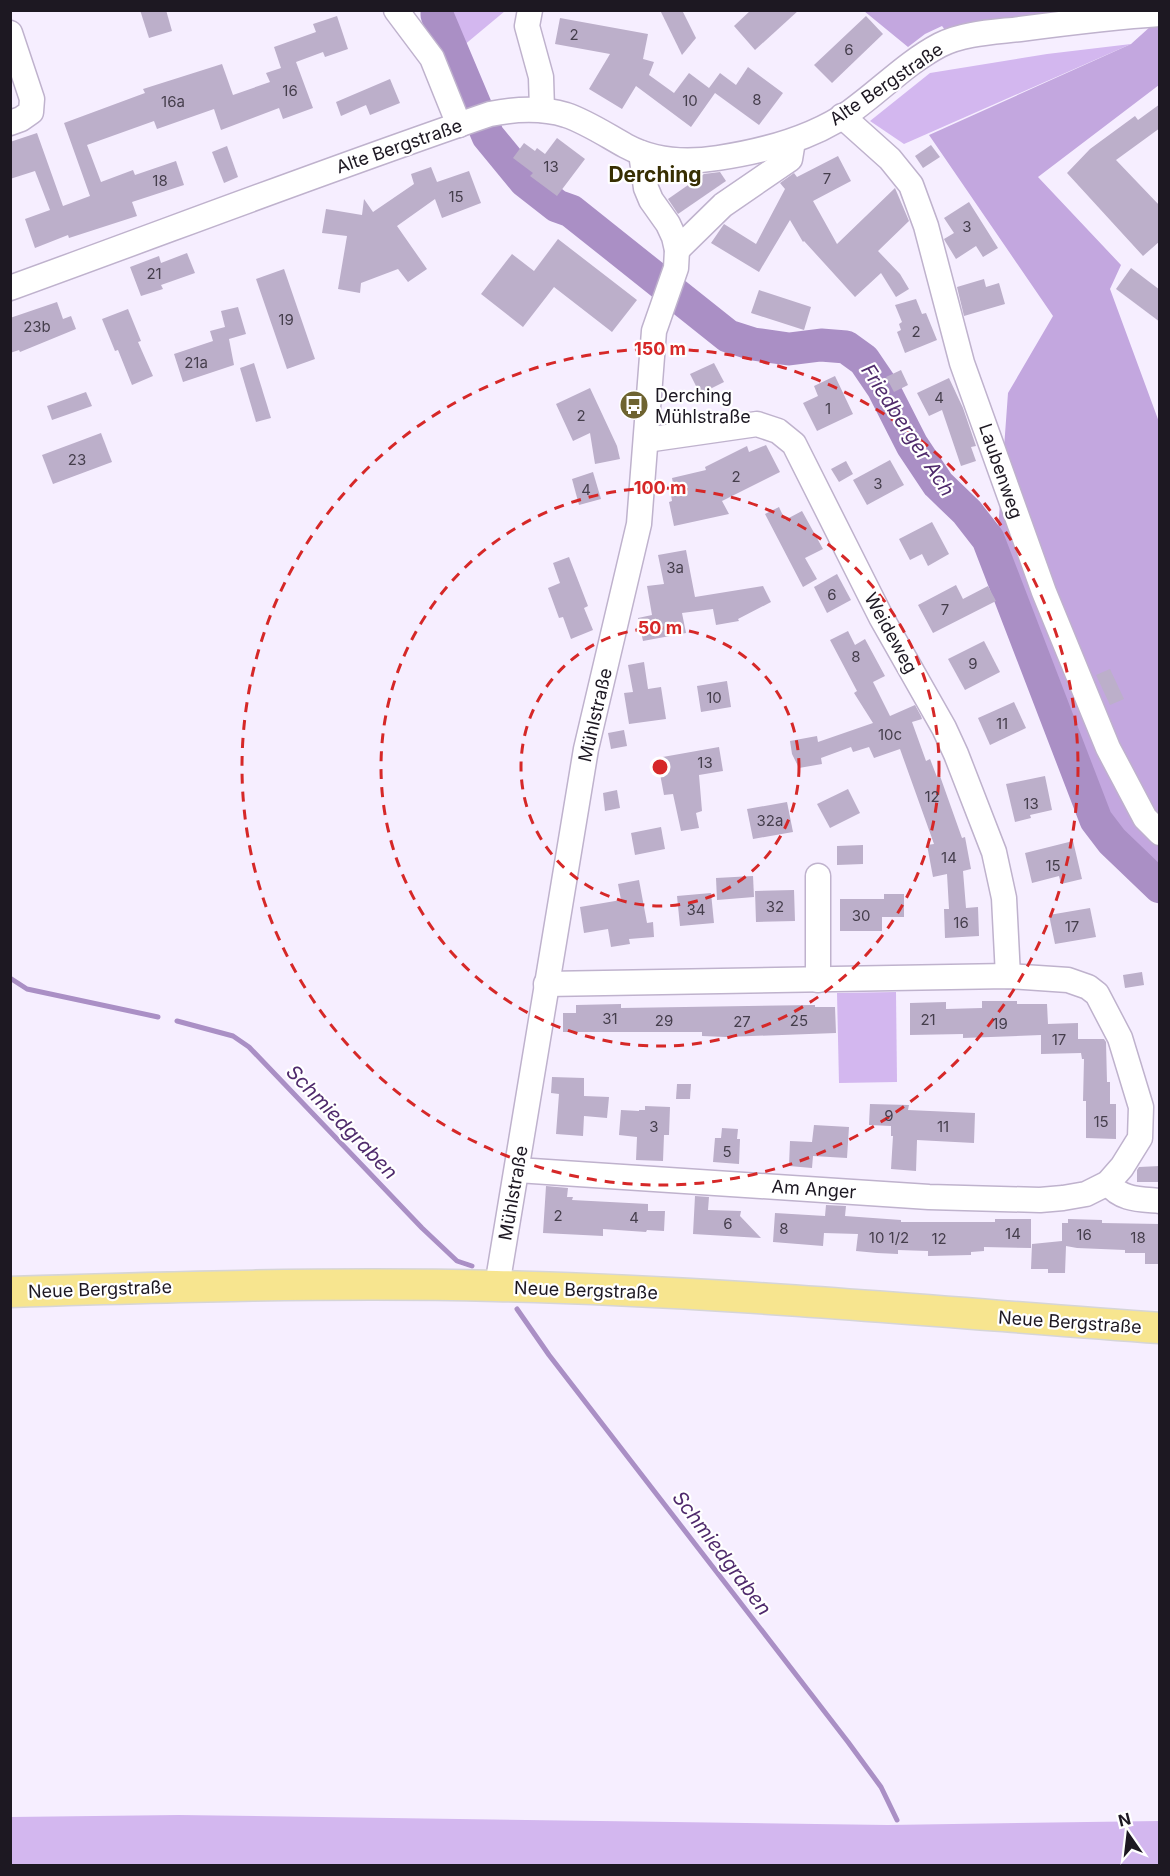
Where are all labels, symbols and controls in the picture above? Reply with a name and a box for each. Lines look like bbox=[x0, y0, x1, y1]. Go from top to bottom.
house number: 2 bbox=[569, 25, 579, 44]
street label: Alte Bergstraße bbox=[825, 38, 947, 130]
house number: 6 bbox=[844, 40, 854, 59]
house number: 16 bbox=[282, 81, 298, 100]
house number: 8 bbox=[752, 90, 762, 109]
house number: 10 bbox=[682, 91, 698, 110]
house number: 16a bbox=[161, 92, 185, 111]
street label: Alte Bergstraße bbox=[333, 115, 465, 177]
house number: 13 bbox=[543, 157, 559, 176]
district label: Derching bbox=[608, 162, 702, 187]
house number: 7 bbox=[823, 169, 831, 188]
house number: 18 bbox=[152, 171, 168, 190]
house number: 15 bbox=[448, 187, 464, 206]
house number: 3 bbox=[962, 217, 972, 236]
house number: 21 bbox=[146, 264, 162, 283]
house number: 19 bbox=[278, 310, 294, 329]
house number: 23b bbox=[23, 317, 51, 336]
house number: 2 bbox=[911, 322, 921, 341]
text: 150 m bbox=[634, 338, 686, 359]
house number: 21a bbox=[184, 353, 208, 372]
water label: Friedberger Ach bbox=[856, 359, 960, 501]
place label: Derching Mühlstraße bbox=[655, 385, 751, 427]
house number: 4 bbox=[934, 388, 944, 407]
bus stop icon: Derching Mühlstraße bbox=[618, 389, 650, 421]
house number: 1 bbox=[825, 399, 831, 418]
house number: 2 bbox=[576, 406, 586, 425]
street label: Laubenweg bbox=[975, 421, 1027, 521]
house number: 23 bbox=[68, 450, 86, 469]
house number: 2 bbox=[731, 467, 741, 486]
house number: 3 bbox=[873, 474, 883, 493]
text: 100 m bbox=[634, 477, 686, 498]
house number: 4 bbox=[581, 480, 591, 499]
house number: 3a bbox=[666, 558, 684, 577]
house number: 6 bbox=[827, 585, 837, 604]
street label: Weideweg bbox=[860, 589, 922, 677]
house number: 7 bbox=[941, 600, 949, 619]
text: 50 m bbox=[638, 617, 682, 638]
house number: 8 bbox=[851, 647, 861, 666]
house number: 9 bbox=[968, 654, 978, 673]
street label: Mühlstraße bbox=[574, 666, 616, 764]
house number: 10 bbox=[706, 688, 722, 707]
house number: 11 bbox=[996, 714, 1008, 733]
house number: 10c bbox=[878, 725, 902, 744]
house number: 13 bbox=[697, 753, 713, 772]
centre of rings bbox=[650, 757, 670, 777]
house number: 12 bbox=[924, 787, 940, 806]
house number: 13 bbox=[1023, 794, 1039, 813]
house number: 32a bbox=[757, 811, 783, 830]
house number: 14 bbox=[941, 848, 957, 867]
house number: 15 bbox=[1045, 856, 1061, 875]
house number: 32 bbox=[766, 897, 784, 916]
house number: 34 bbox=[687, 900, 705, 919]
house number: 30 bbox=[852, 906, 870, 925]
house number: 16 bbox=[953, 913, 969, 932]
house number: 17 bbox=[1065, 917, 1079, 936]
house number: 31 bbox=[602, 1009, 618, 1028]
house number: 21 bbox=[920, 1010, 936, 1029]
house number: 29 bbox=[655, 1011, 673, 1030]
house number: 25 bbox=[790, 1011, 808, 1030]
house number: 27 bbox=[733, 1012, 751, 1031]
house number: 19 bbox=[992, 1014, 1008, 1033]
house number: 17 bbox=[1052, 1030, 1066, 1049]
water label: Schmiedgraben bbox=[281, 1060, 403, 1184]
house number: 9 bbox=[884, 1106, 894, 1125]
house number: 15 bbox=[1093, 1112, 1109, 1131]
house number: 3 bbox=[649, 1117, 659, 1136]
house number: 11 bbox=[937, 1117, 949, 1136]
house number: 5 bbox=[722, 1142, 732, 1161]
street label: Mühlstraße bbox=[494, 1144, 532, 1242]
street label: Am Anger bbox=[771, 1176, 857, 1202]
house number: 2 bbox=[553, 1206, 563, 1225]
house number: 4 bbox=[629, 1208, 639, 1227]
house number: 6 bbox=[723, 1214, 733, 1233]
house number: 8 bbox=[779, 1219, 789, 1238]
house number: 14 bbox=[1005, 1224, 1021, 1243]
house number: 16 bbox=[1076, 1225, 1092, 1244]
house number: 10 1/2 bbox=[869, 1228, 909, 1247]
house number: 18 bbox=[1130, 1228, 1146, 1247]
house number: 12 bbox=[931, 1229, 947, 1248]
street label: Neue Bergstraße bbox=[28, 1276, 172, 1302]
street label: Neue Bergstraße bbox=[514, 1277, 658, 1303]
street label: Neue Bergstraße bbox=[997, 1307, 1143, 1337]
water label: Schmiedgraben bbox=[667, 1486, 777, 1620]
north arrow bbox=[1098, 1804, 1158, 1864]
text: N bbox=[1116, 1808, 1133, 1831]

